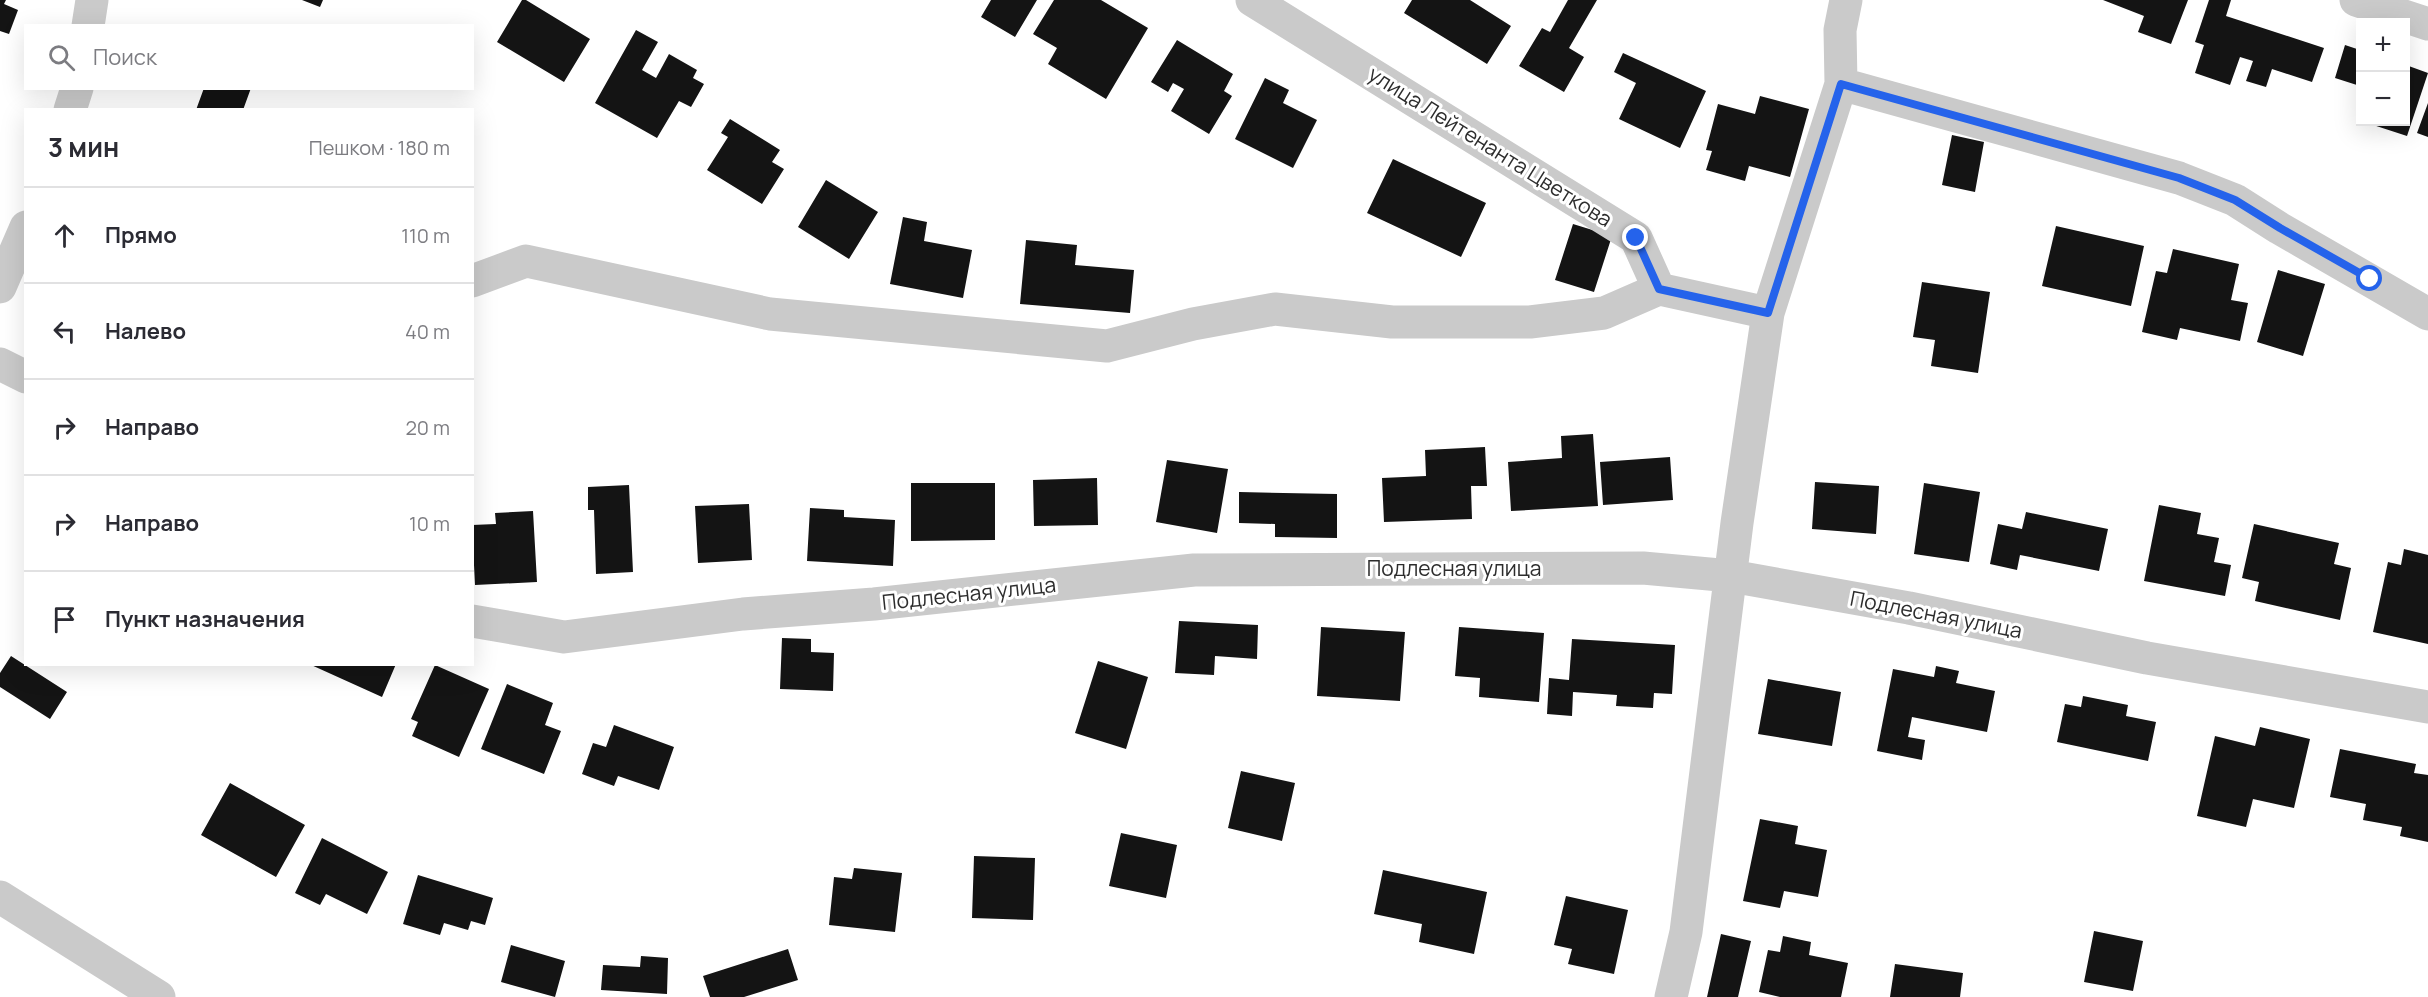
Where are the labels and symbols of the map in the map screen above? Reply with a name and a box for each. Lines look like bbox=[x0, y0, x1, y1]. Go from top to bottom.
street label: улица Лейтенанта Цветкова bbox=[1363, 59, 1618, 233]
route end bbox=[1622, 224, 1648, 250]
route start bbox=[2356, 265, 2382, 291]
street label: Подлесная улица bbox=[1367, 554, 1541, 582]
street label: Подлесная улица bbox=[881, 570, 1057, 616]
street label: Подлесная улица bbox=[1848, 584, 2025, 644]

